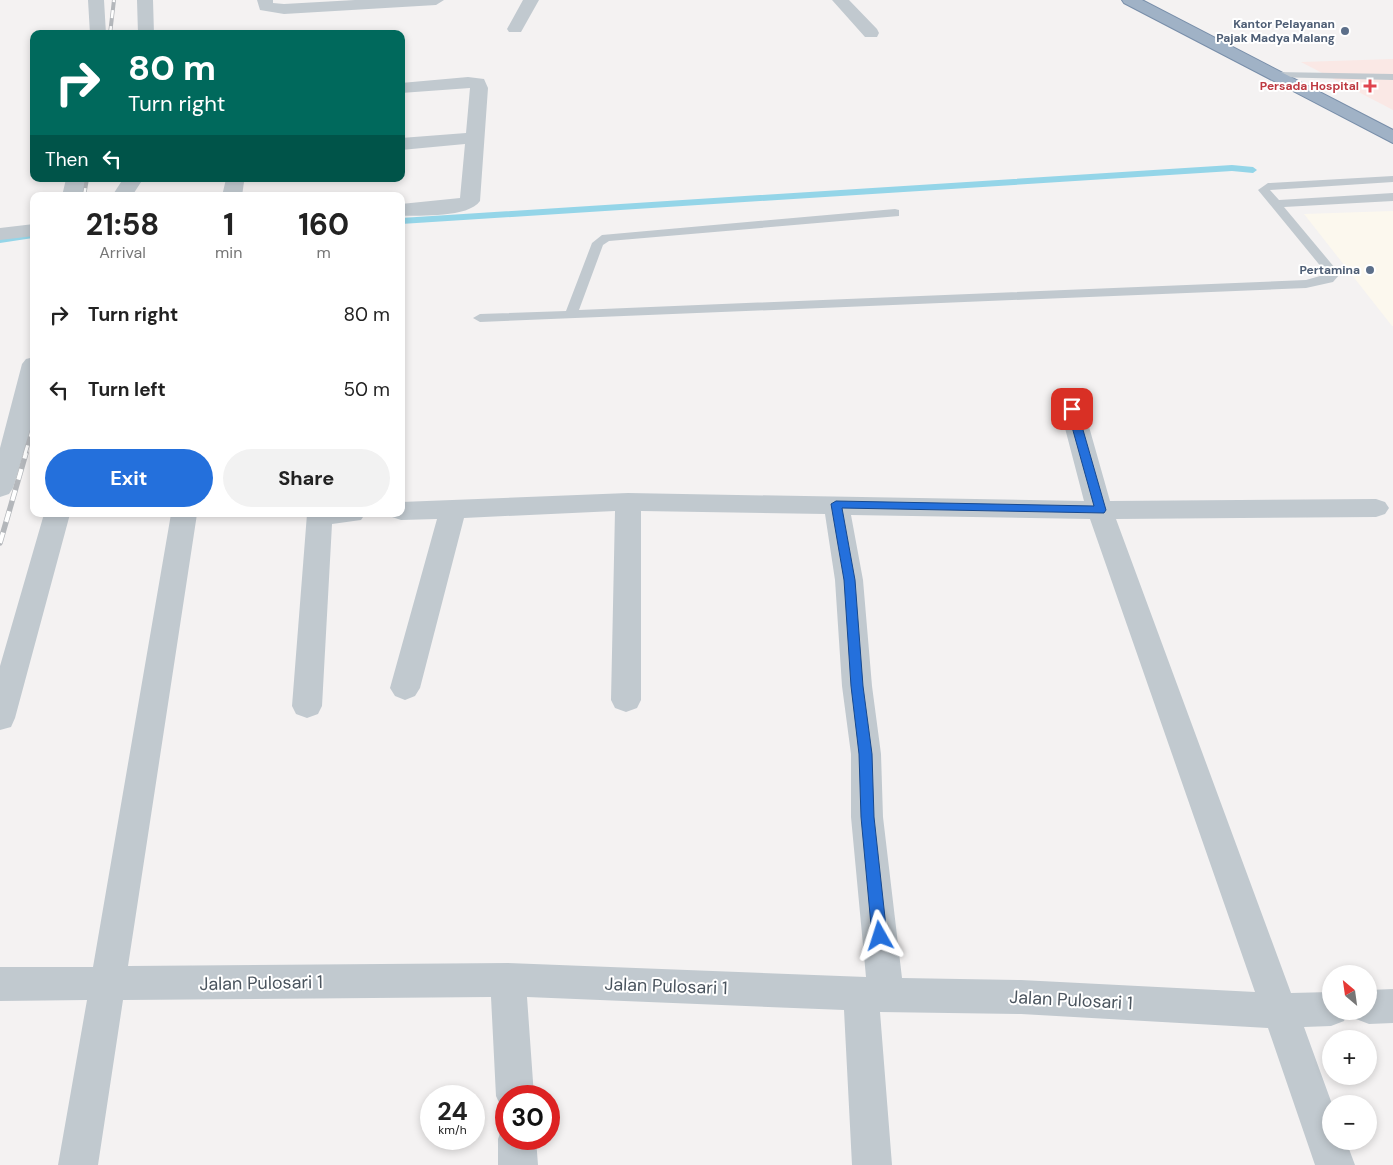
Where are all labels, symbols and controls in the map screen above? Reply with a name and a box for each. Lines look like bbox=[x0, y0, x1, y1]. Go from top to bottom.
place label: Kantor Pelayanan Pajak Madya Malang bbox=[1216, 16, 1335, 46]
marker: Kantor Pelayanan Pajak Madya Malang bbox=[1339, 25, 1351, 37]
text: 80 m bbox=[128, 45, 216, 91]
icon: right bbox=[45, 50, 110, 115]
place label: Persada Hospital bbox=[1260, 78, 1359, 94]
marker: Persada Hospital bbox=[1363, 79, 1377, 93]
text: Turn right bbox=[128, 89, 225, 118]
icon: left bbox=[98, 145, 126, 173]
text: Then bbox=[45, 147, 88, 172]
text: 21:58 bbox=[86, 205, 159, 244]
text: 1 bbox=[223, 205, 234, 244]
text: 160 bbox=[298, 205, 349, 244]
text: Arrival bbox=[99, 242, 146, 263]
text: min bbox=[215, 242, 242, 263]
text: m bbox=[317, 242, 331, 263]
place label: Pertamina bbox=[1300, 262, 1360, 278]
marker: Pertamina bbox=[1364, 264, 1376, 276]
icon: right bbox=[45, 301, 73, 329]
text: Turn right bbox=[88, 302, 178, 327]
text: 80 m bbox=[343, 302, 390, 327]
icon: left bbox=[45, 376, 73, 404]
text: Turn left bbox=[88, 377, 166, 402]
text: 50 m bbox=[343, 377, 390, 402]
pin bbox=[1051, 388, 1093, 430]
icon: arrive bbox=[1058, 395, 1086, 423]
button: Exit bbox=[45, 449, 213, 507]
button: Share bbox=[223, 449, 390, 507]
position arrow bbox=[853, 909, 905, 961]
north arrow bbox=[1322, 965, 1378, 1020]
map controls bbox=[1322, 965, 1377, 1150]
street label: Jalan Pulosari 1 bbox=[199, 970, 323, 996]
street label: Jalan Pulosari 1 bbox=[604, 972, 728, 1000]
street label: Jalan Pulosari 1 bbox=[1009, 985, 1133, 1015]
button: + bbox=[1322, 1030, 1377, 1085]
speed limit sign: 30 bbox=[495, 1085, 560, 1150]
text: 24 bbox=[437, 1095, 468, 1128]
button: − bbox=[1322, 1095, 1377, 1150]
text: km/h bbox=[438, 1122, 467, 1138]

